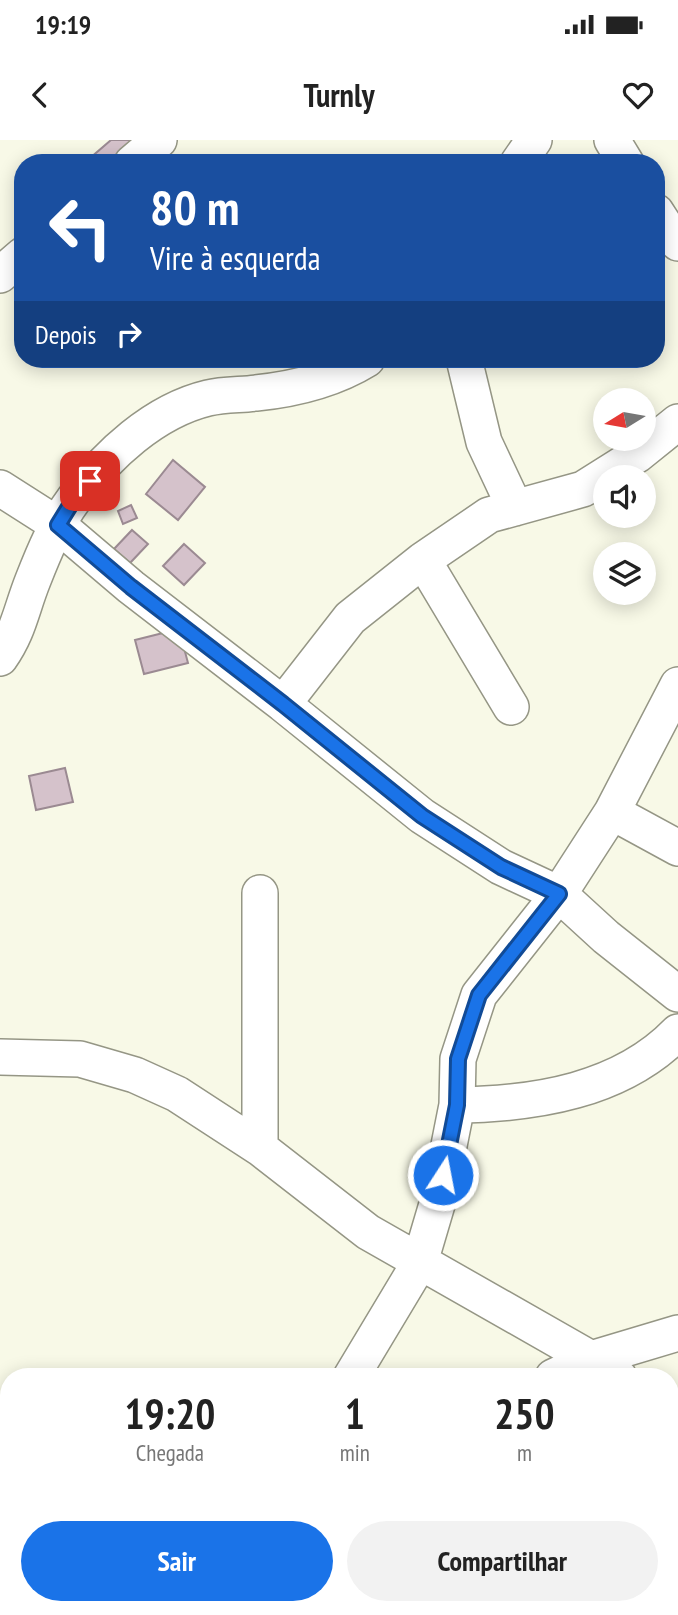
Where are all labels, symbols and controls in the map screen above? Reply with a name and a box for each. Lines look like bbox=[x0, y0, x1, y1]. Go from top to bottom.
text: 19:19 bbox=[35, 8, 91, 41]
text: Turnly bbox=[303, 74, 375, 116]
icon: back bbox=[21, 76, 59, 114]
icon: heart bbox=[619, 76, 657, 114]
text: 80 m bbox=[150, 175, 239, 239]
icon: left bbox=[35, 182, 126, 273]
text: Vire à esquerda bbox=[150, 237, 321, 279]
icon: right bbox=[110, 315, 148, 353]
text: Depois bbox=[35, 318, 96, 351]
north arrow bbox=[593, 388, 656, 452]
map controls bbox=[593, 388, 656, 605]
pin bbox=[60, 451, 120, 511]
icon: arrive bbox=[71, 462, 109, 500]
button: sound bbox=[593, 465, 656, 528]
button: layers bbox=[593, 542, 656, 605]
position arrow bbox=[406, 1138, 480, 1212]
text: 19:20 bbox=[124, 1386, 215, 1441]
text: 1 bbox=[345, 1386, 365, 1441]
text: 250 bbox=[494, 1386, 555, 1441]
text: Chegada bbox=[136, 1438, 204, 1467]
text: min bbox=[340, 1438, 370, 1467]
text: m bbox=[517, 1438, 532, 1467]
button: Sair bbox=[21, 1521, 333, 1601]
button: Compartilhar bbox=[347, 1521, 658, 1601]

